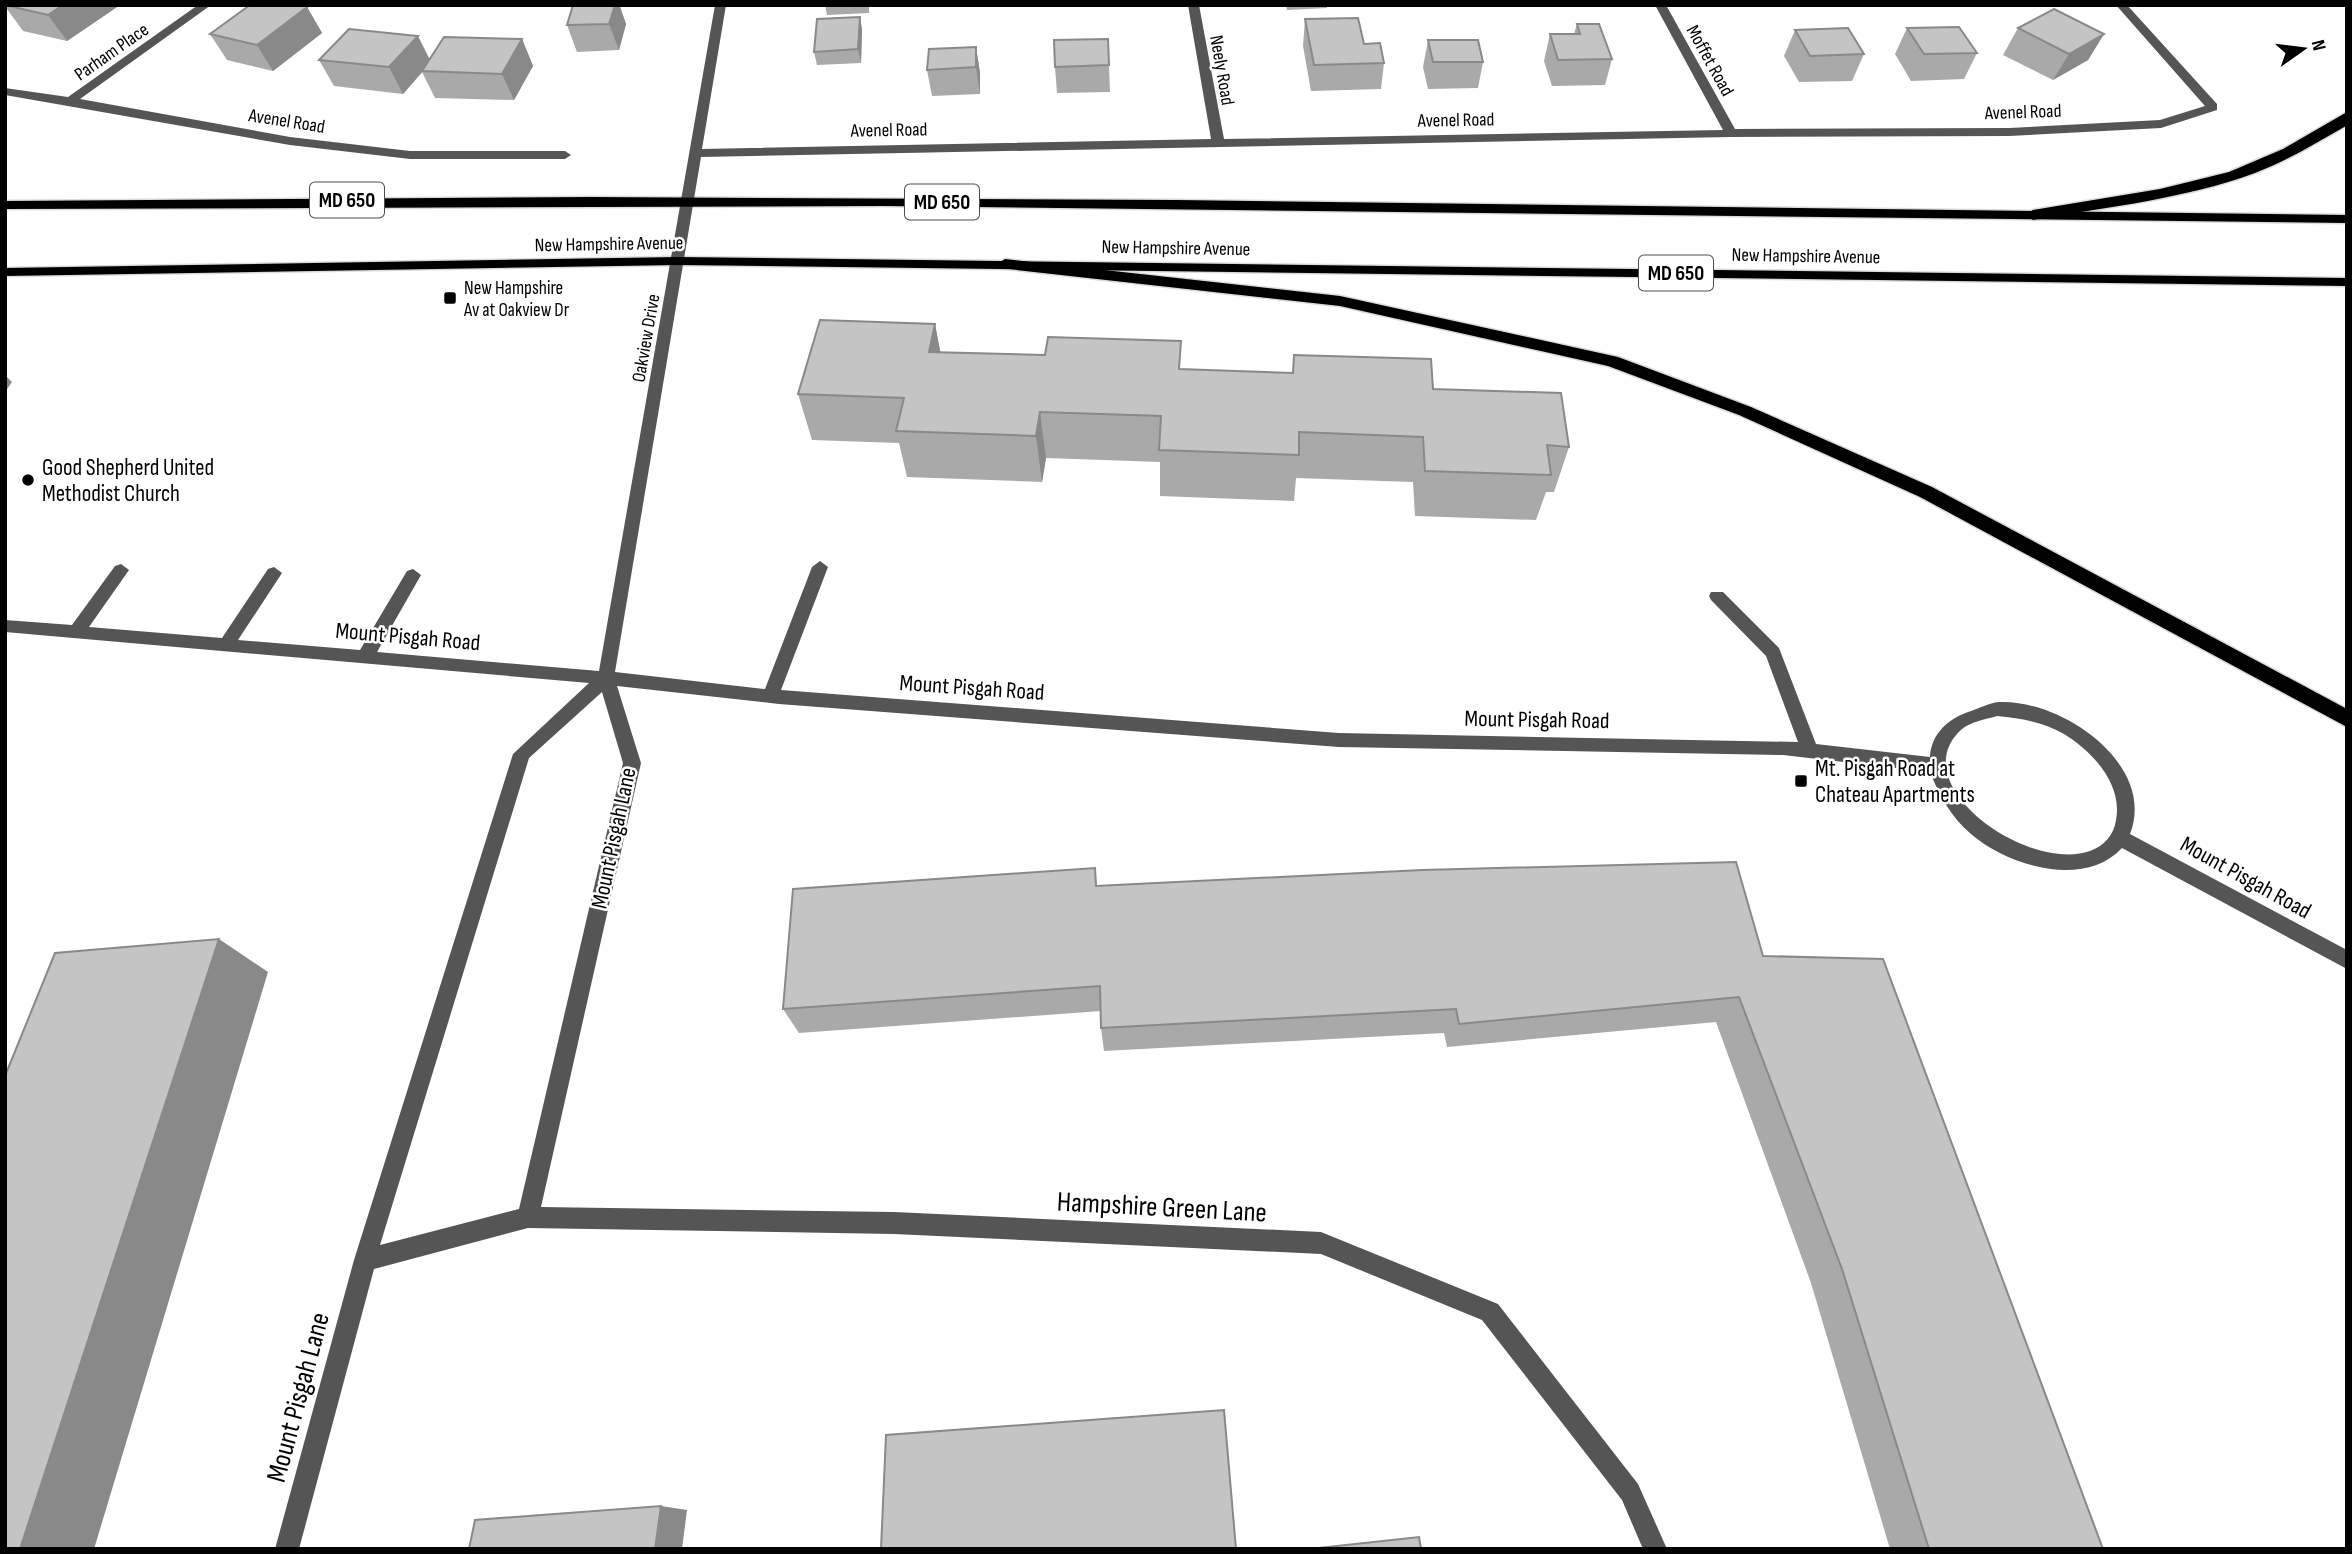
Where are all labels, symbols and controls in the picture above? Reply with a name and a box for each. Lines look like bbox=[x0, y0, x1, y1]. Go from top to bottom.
north arrow bbox=[2268, 14, 2338, 84]
street label: Parham Place bbox=[70, 18, 153, 86]
street label: Moffet Road bbox=[1681, 21, 1739, 100]
street label: Neely Road bbox=[1204, 34, 1239, 107]
text: N bbox=[2306, 38, 2330, 53]
street label: Avenel Road bbox=[1983, 100, 2062, 125]
street label: Avenel Road bbox=[246, 104, 326, 139]
street label: Avenel Road bbox=[1416, 108, 1495, 133]
street label: Avenel Road bbox=[849, 118, 928, 143]
road number: MD 650 bbox=[310, 182, 384, 218]
road number: MD 650 bbox=[905, 184, 979, 220]
street label: New Hampshire Avenue bbox=[534, 232, 684, 257]
street label: New Hampshire Avenue bbox=[1101, 236, 1251, 261]
street label: New Hampshire Avenue bbox=[1731, 244, 1881, 269]
road number: MD 650 bbox=[1639, 256, 1713, 290]
place label: New Hampshire Av at Oakview Dr bbox=[463, 277, 570, 322]
marker: New Hampshire Av at Oakview Dr bbox=[442, 290, 458, 306]
street label: Oakview Drive bbox=[627, 292, 666, 384]
place label: Good Shepherd United Methodist Church bbox=[42, 454, 214, 508]
marker: Good Shepherd United Methodist Church bbox=[20, 472, 36, 488]
street label: Mount Pisgah Road bbox=[334, 617, 481, 657]
street label: Mount Pisgah Road bbox=[899, 669, 1045, 707]
street label: Mount Pisgah Road bbox=[1464, 705, 1610, 735]
place label: Mt. Pisgah Road at Chateau Apartments bbox=[1815, 755, 1975, 809]
street label: Mount Pisgah Lane bbox=[585, 765, 643, 911]
marker: Mt. Pisgah Road at Chateau Apartments bbox=[1793, 773, 1809, 789]
street label: Mount Pisgah Road bbox=[2175, 830, 2316, 925]
street label: Hampshire Green Lane bbox=[1056, 1186, 1268, 1229]
street label: Mount Pisgah Lane bbox=[260, 1309, 337, 1486]

